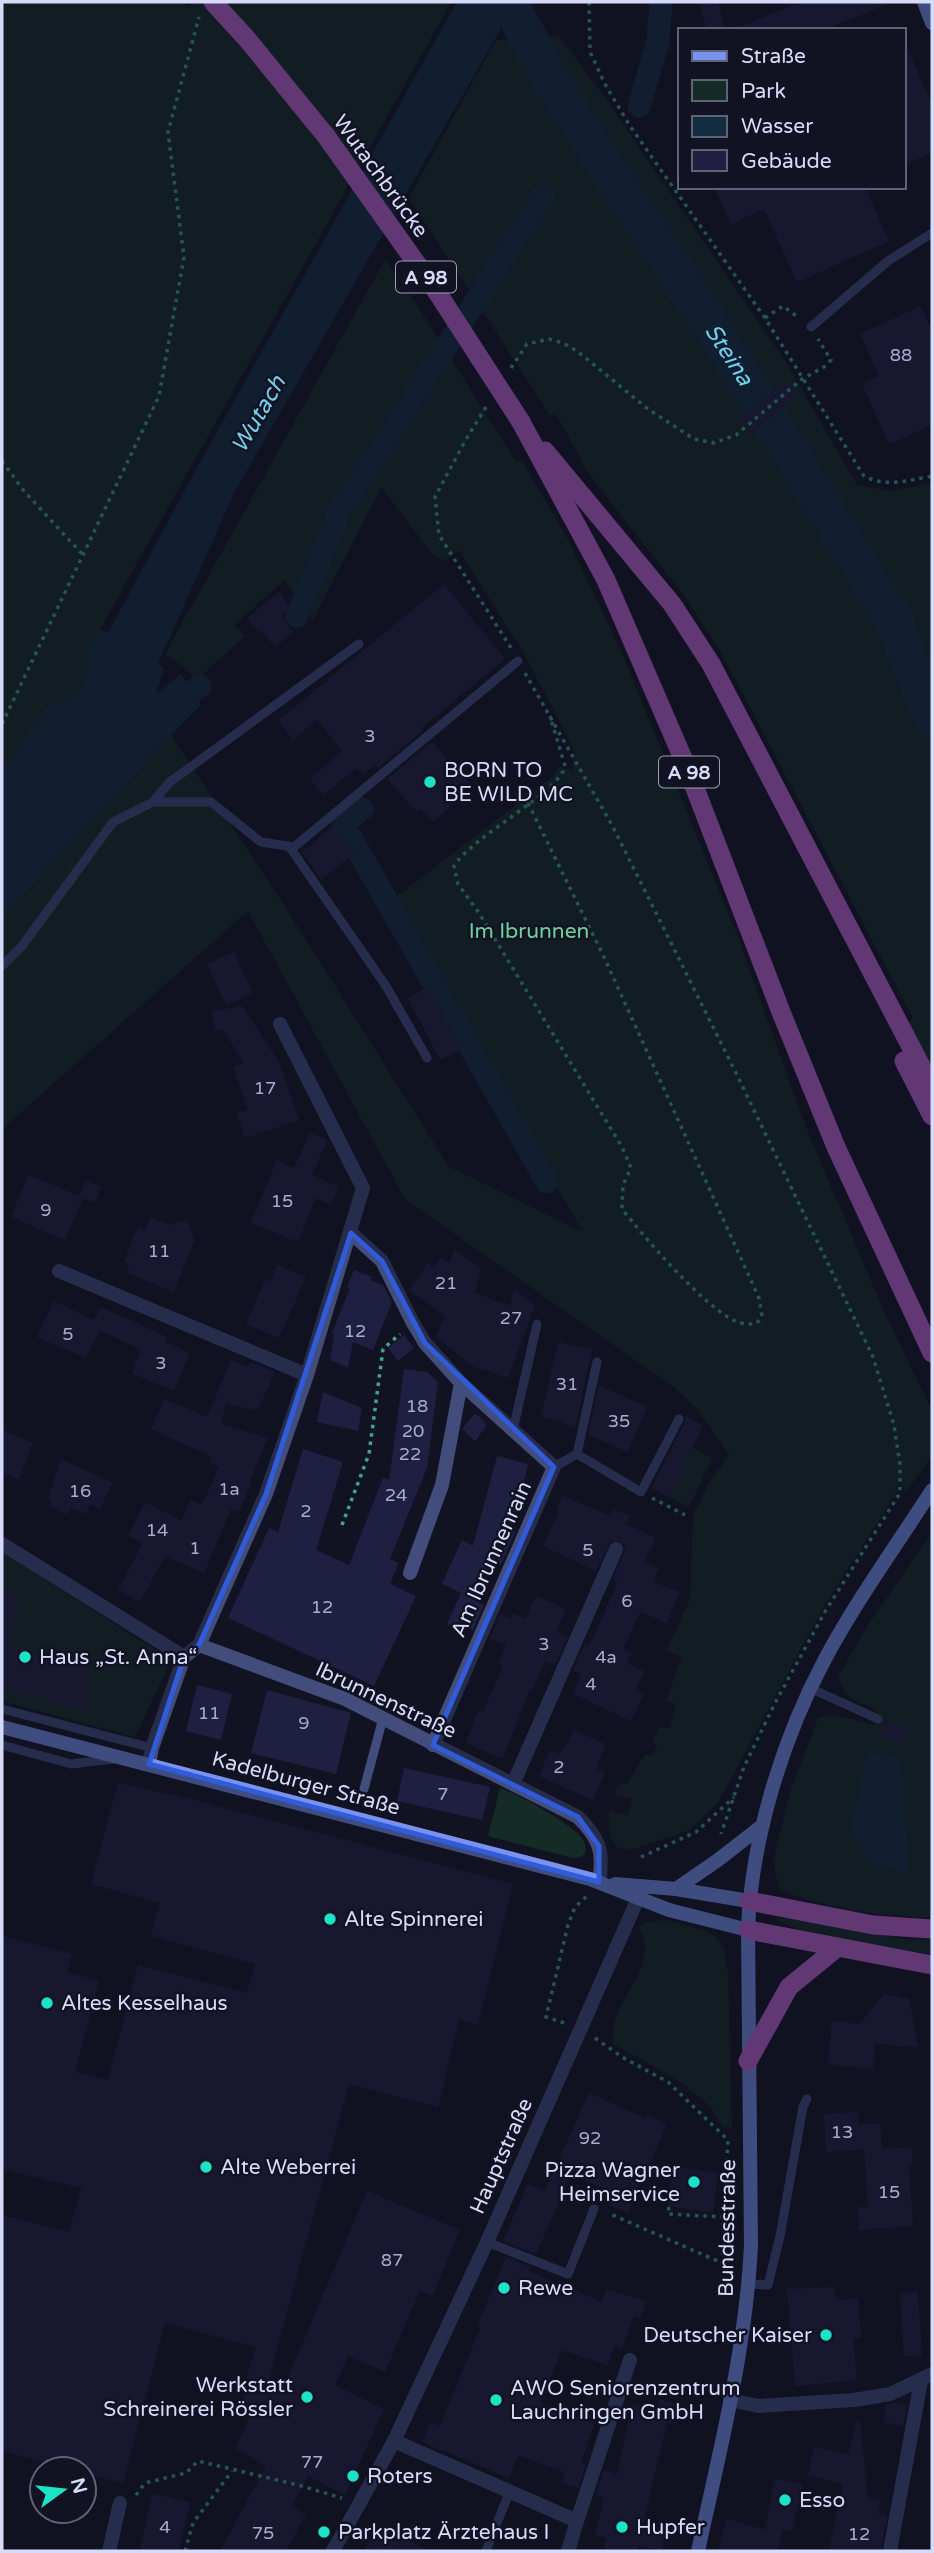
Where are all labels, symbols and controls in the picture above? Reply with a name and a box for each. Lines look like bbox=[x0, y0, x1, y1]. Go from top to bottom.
legend bbox=[678, 28, 906, 189]
text: Straße bbox=[741, 44, 806, 69]
text: Park bbox=[741, 79, 786, 104]
street label: Wutachbrücke bbox=[328, 110, 434, 243]
text: Wasser bbox=[741, 114, 813, 139]
text: Gebäude bbox=[741, 149, 832, 174]
road number: A 98 bbox=[396, 262, 456, 292]
water label: Steina bbox=[698, 319, 759, 392]
house number: 88 bbox=[890, 344, 912, 366]
water label: Wutach bbox=[226, 370, 293, 458]
house number: 3 bbox=[364, 725, 376, 747]
road number: A 98 bbox=[659, 757, 719, 788]
place label: BORN TO BE WILD MC bbox=[444, 758, 573, 807]
marker: BORN TO BE WILD MC bbox=[422, 774, 438, 790]
park label: Im Ibrunnen bbox=[469, 919, 589, 944]
house number: 17 bbox=[254, 1077, 276, 1099]
house number: 15 bbox=[271, 1190, 293, 1212]
house number: 9 bbox=[40, 1199, 52, 1221]
house number: 11 bbox=[148, 1240, 170, 1262]
house number: 21 bbox=[435, 1272, 457, 1294]
house number: 27 bbox=[500, 1307, 522, 1329]
house number: 12 bbox=[344, 1320, 366, 1342]
house number: 5 bbox=[62, 1323, 74, 1345]
house number: 3 bbox=[155, 1352, 167, 1374]
house number: 31 bbox=[556, 1373, 578, 1395]
house number: 18 bbox=[406, 1395, 428, 1417]
house number: 35 bbox=[608, 1410, 630, 1432]
house number: 20 bbox=[402, 1420, 424, 1442]
house number: 22 bbox=[399, 1443, 421, 1465]
street label: Am Ibrunnenrain bbox=[446, 1477, 537, 1641]
house number: 1a bbox=[218, 1478, 240, 1500]
house number: 16 bbox=[69, 1480, 91, 1502]
house number: 24 bbox=[385, 1484, 407, 1506]
house number: 2 bbox=[300, 1500, 312, 1522]
house number: 14 bbox=[146, 1519, 168, 1541]
house number: 1 bbox=[189, 1537, 201, 1559]
house number: 5 bbox=[582, 1539, 594, 1561]
house number: 6 bbox=[621, 1590, 633, 1612]
house number: 12 bbox=[311, 1596, 333, 1618]
house number: 3 bbox=[538, 1633, 550, 1655]
place label: Haus „St. Anna“ bbox=[39, 1645, 197, 1670]
house number: 4a bbox=[595, 1646, 617, 1668]
marker: Haus „St. Anna“ bbox=[17, 1649, 33, 1665]
street label: Ibrunnenstraße bbox=[311, 1657, 460, 1744]
house number: 4 bbox=[585, 1673, 597, 1695]
house number: 11 bbox=[198, 1702, 220, 1724]
house number: 9 bbox=[298, 1712, 310, 1734]
street label: Kadelburger Straße bbox=[209, 1746, 403, 1821]
house number: 2 bbox=[553, 1756, 565, 1778]
house number: 7 bbox=[437, 1783, 449, 1805]
place label: Alte Spinnerei bbox=[344, 1907, 484, 1932]
marker: Alte Spinnerei bbox=[322, 1911, 338, 1927]
place label: Altes Kesselhaus bbox=[61, 1991, 228, 2016]
marker: Altes Kesselhaus bbox=[39, 1995, 55, 2011]
street label: Hauptstraße bbox=[465, 2094, 538, 2218]
house number: 13 bbox=[831, 2121, 853, 2143]
house number: 92 bbox=[579, 2127, 601, 2149]
place label: Alte Weberrei bbox=[220, 2155, 356, 2180]
place label: Pizza Wagner Heimservice bbox=[544, 2158, 680, 2207]
marker: Alte Weberrei bbox=[198, 2159, 214, 2175]
street label: Bundesstraße bbox=[714, 2159, 741, 2297]
marker: Pizza Wagner Heimservice bbox=[686, 2174, 702, 2190]
house number: 15 bbox=[878, 2181, 900, 2203]
house number: 87 bbox=[381, 2249, 403, 2271]
place label: Rewe bbox=[518, 2276, 573, 2301]
marker: Rewe bbox=[496, 2280, 512, 2296]
place label: Deutscher Kaiser bbox=[643, 2323, 812, 2348]
marker: Deutscher Kaiser bbox=[818, 2327, 834, 2343]
place label: Werkstatt Schreinerei Rössler bbox=[103, 2373, 293, 2422]
place label: AWO Seniorenzentrum Lauchringen GmbH bbox=[510, 2376, 740, 2425]
marker: Werkstatt Schreinerei Rössler bbox=[299, 2389, 315, 2405]
marker: AWO Seniorenzentrum Lauchringen GmbH bbox=[488, 2392, 504, 2408]
house number: 77 bbox=[301, 2451, 323, 2473]
north arrow bbox=[28, 2455, 98, 2525]
place label: Roters bbox=[367, 2464, 433, 2489]
marker: Roters bbox=[345, 2468, 361, 2484]
text: N bbox=[66, 2476, 91, 2496]
place label: Esso bbox=[799, 2488, 845, 2513]
marker: Esso bbox=[777, 2492, 793, 2508]
place label: Hupfer bbox=[636, 2515, 705, 2540]
house number: 4 bbox=[159, 2516, 171, 2538]
marker: Hupfer bbox=[614, 2519, 630, 2535]
place label: Parkplatz Ärztehaus I bbox=[338, 2520, 549, 2545]
house number: 75 bbox=[252, 2522, 274, 2544]
house number: 12 bbox=[848, 2523, 870, 2545]
marker: Parkplatz Ärztehaus I bbox=[316, 2524, 332, 2540]

